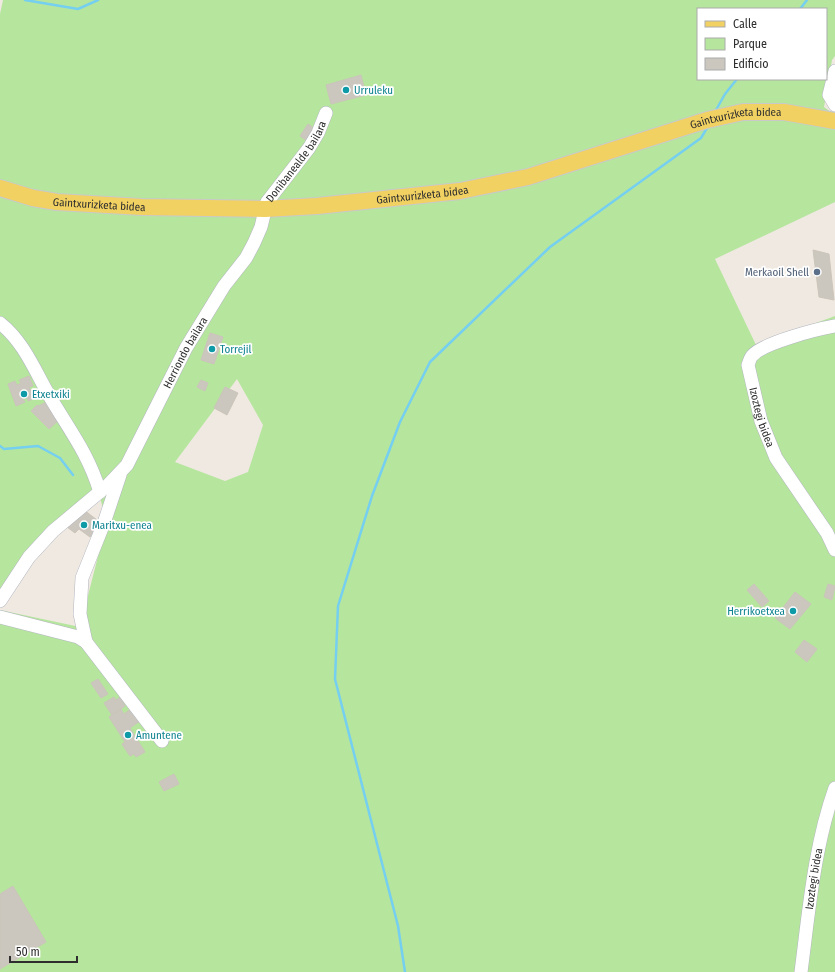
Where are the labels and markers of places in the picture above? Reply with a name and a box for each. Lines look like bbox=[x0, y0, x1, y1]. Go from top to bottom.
place label: Urruleku bbox=[354, 84, 393, 97]
marker: Urruleku bbox=[341, 85, 351, 95]
place label: Merkaoil Shell bbox=[745, 266, 809, 279]
marker: Merkaoil Shell bbox=[812, 267, 822, 277]
place label: Torrejil bbox=[220, 343, 252, 356]
marker: Torrejil bbox=[207, 344, 217, 354]
place label: Etxetxiki bbox=[32, 388, 70, 401]
marker: Etxetxiki bbox=[19, 389, 29, 399]
place label: Maritxu-enea bbox=[92, 519, 152, 532]
marker: Maritxu-enea bbox=[79, 520, 89, 530]
place label: Herrikoetxea bbox=[727, 605, 785, 618]
marker: Herrikoetxea bbox=[788, 606, 798, 616]
place label: Amuntene bbox=[136, 729, 182, 742]
marker: Amuntene bbox=[123, 730, 133, 740]

